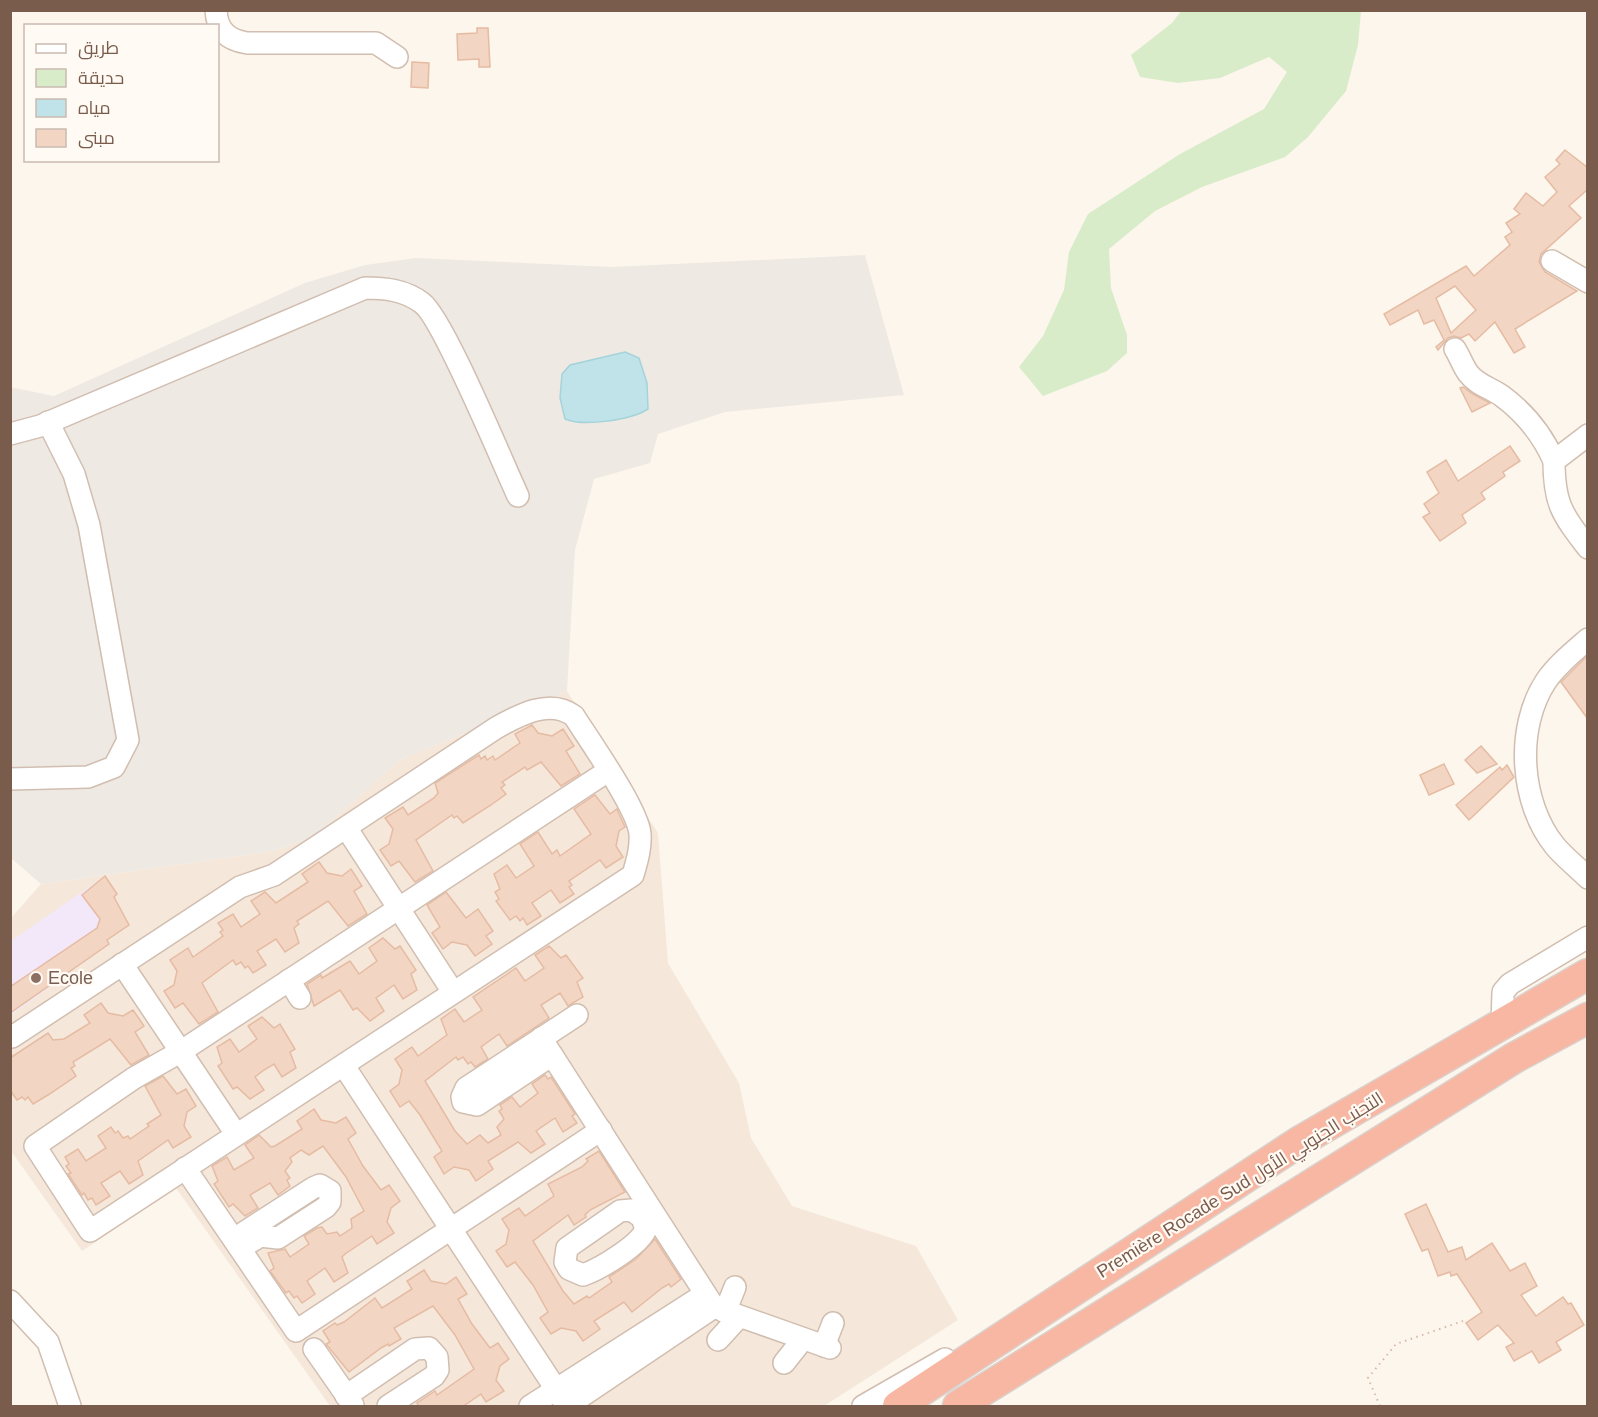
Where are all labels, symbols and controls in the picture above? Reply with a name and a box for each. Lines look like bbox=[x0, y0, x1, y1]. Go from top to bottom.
legend bbox=[24, 24, 219, 162]
text: طريق bbox=[78, 38, 119, 60]
text: حديقة bbox=[78, 68, 124, 88]
text: مياه bbox=[78, 98, 111, 118]
text: مبنى bbox=[78, 128, 115, 149]
place label: Ecole bbox=[48, 968, 93, 988]
marker: Ecole bbox=[29, 971, 43, 985]
street label: Première Rocade Sud التجنب الجنوبي الأول bbox=[1093, 1088, 1389, 1285]

